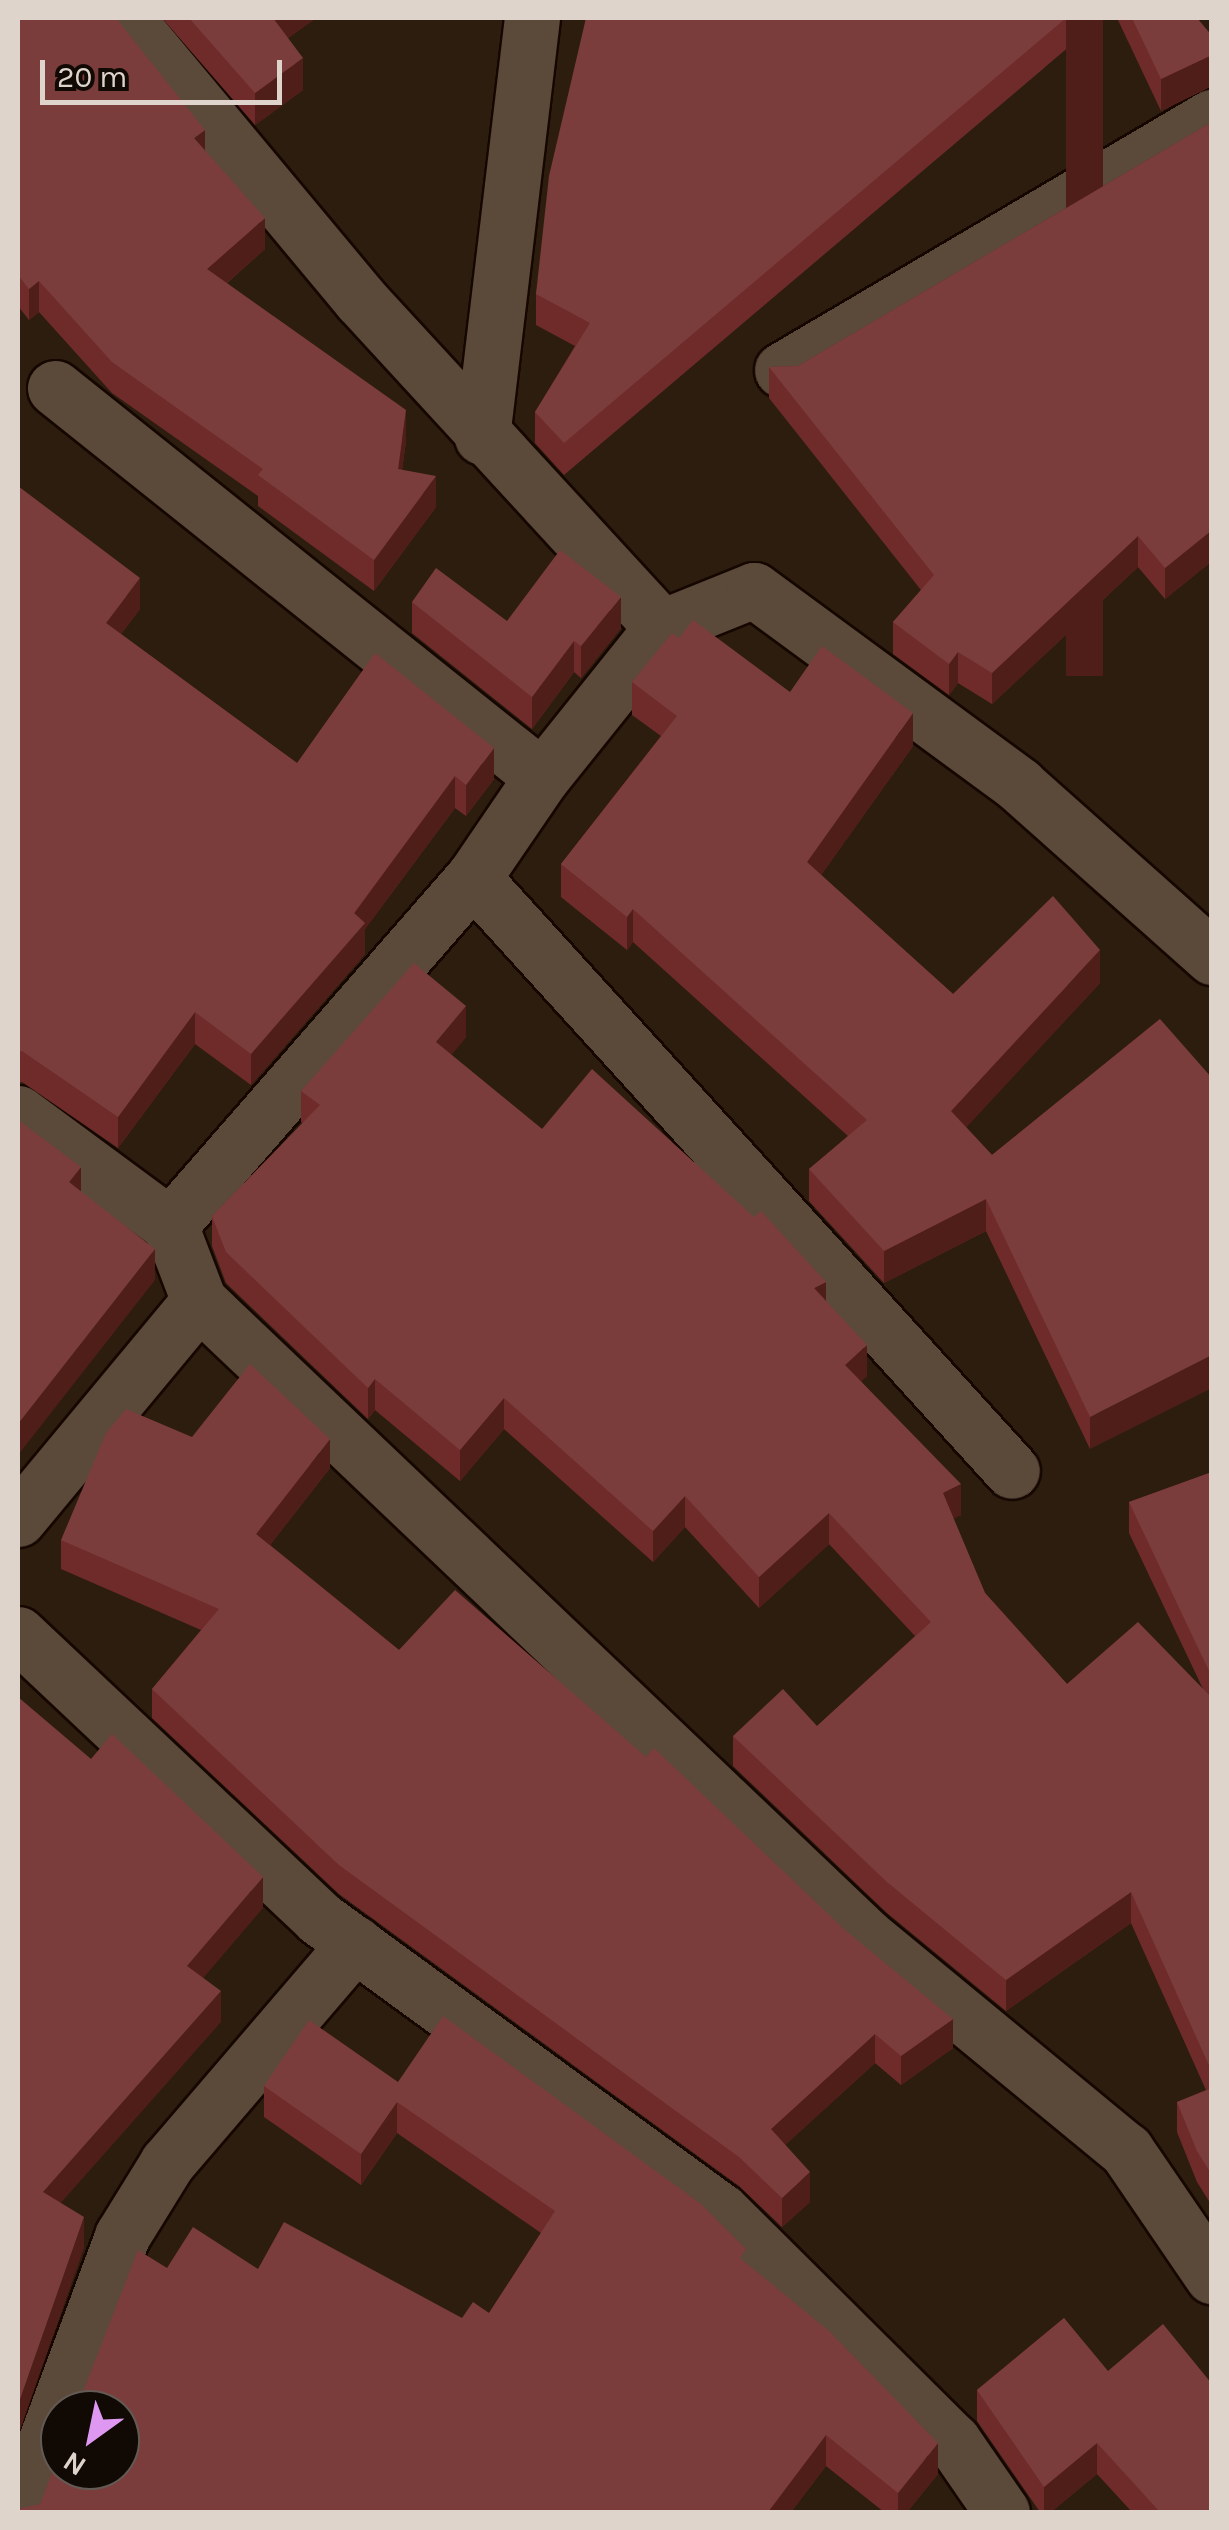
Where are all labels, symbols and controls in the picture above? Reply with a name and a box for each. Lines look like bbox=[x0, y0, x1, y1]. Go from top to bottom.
scale bar bbox=[45, 40, 288, 102]
text: 20 m bbox=[57, 59, 127, 95]
north arrow bbox=[40, 2390, 140, 2490]
text: N bbox=[57, 2445, 92, 2483]

